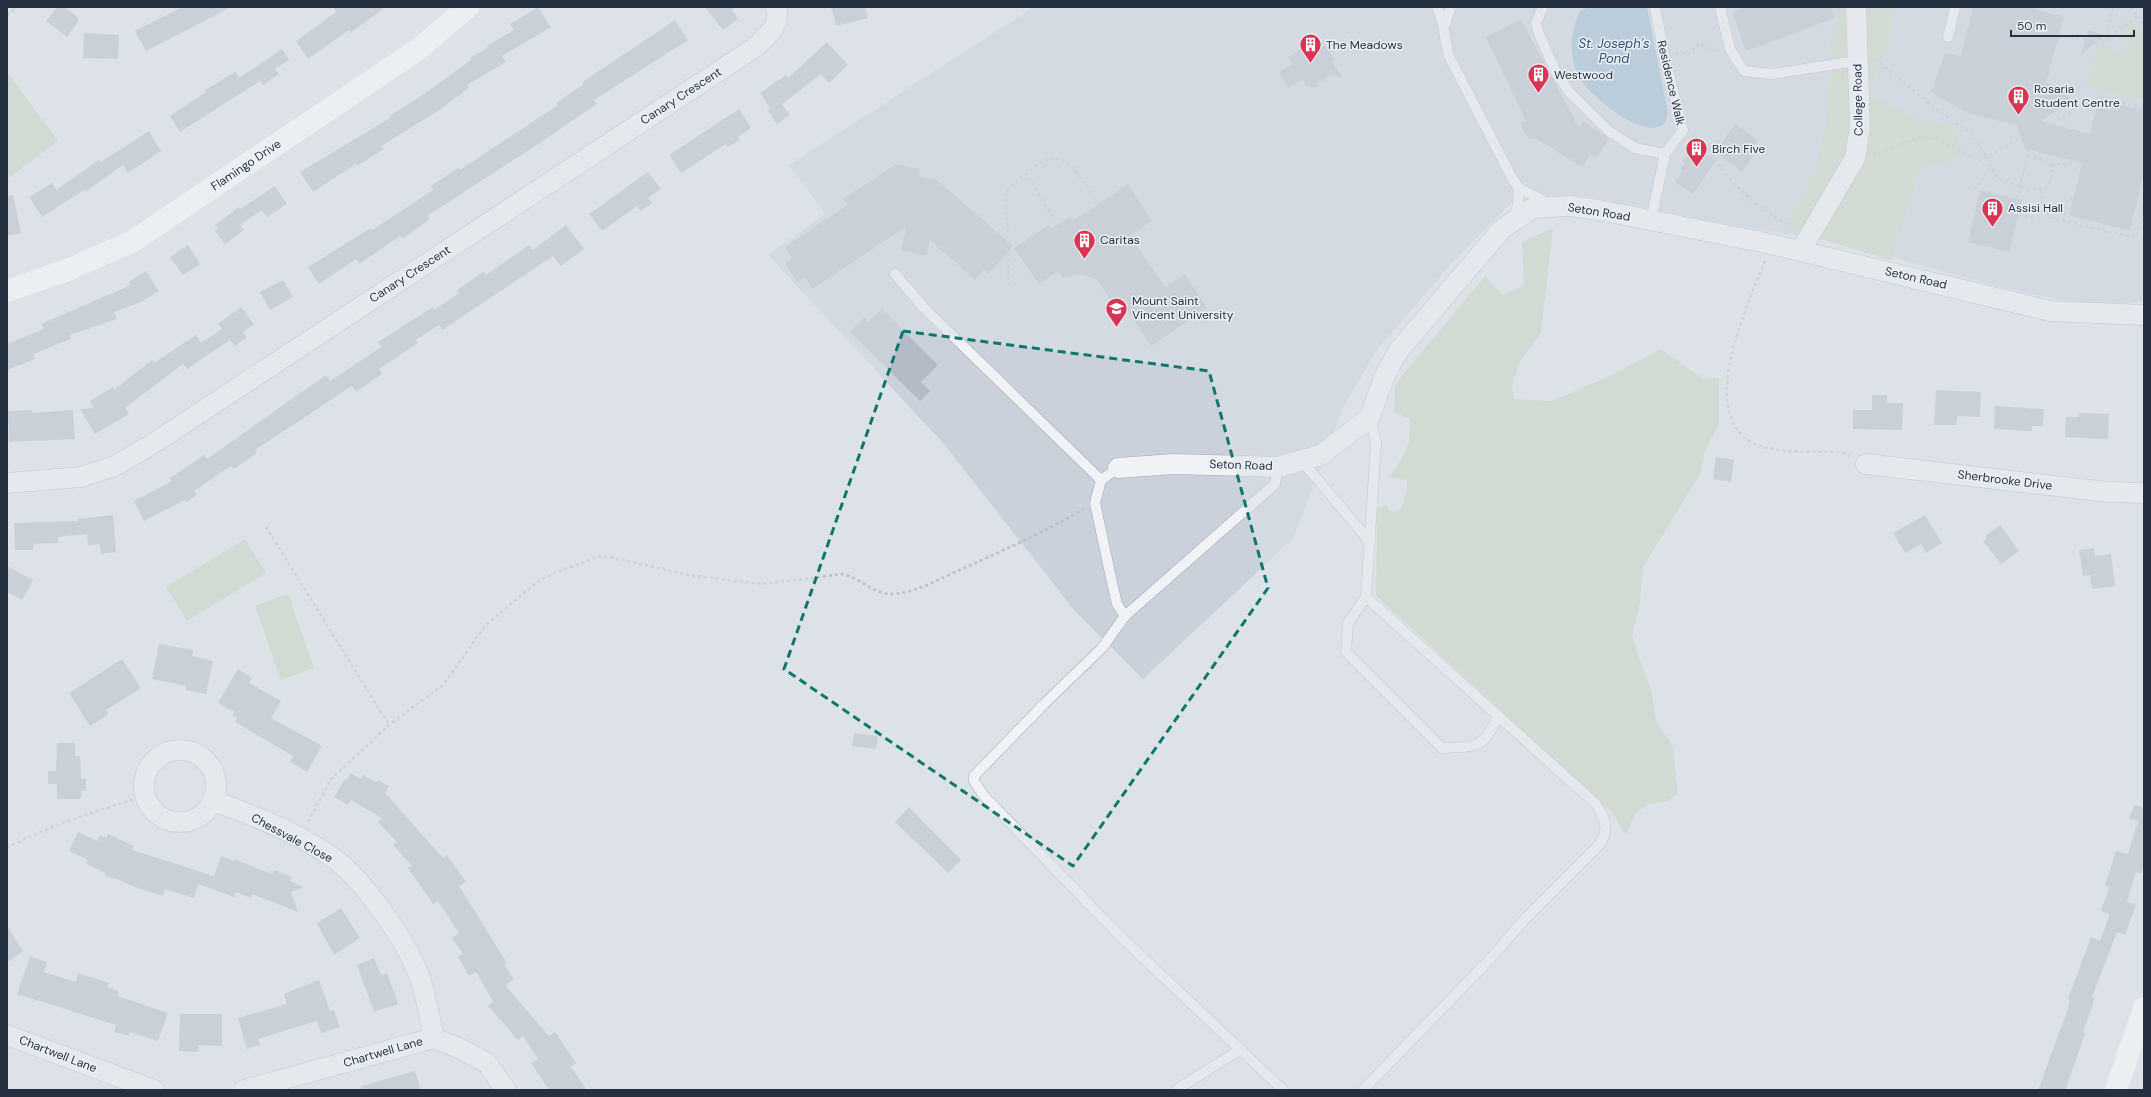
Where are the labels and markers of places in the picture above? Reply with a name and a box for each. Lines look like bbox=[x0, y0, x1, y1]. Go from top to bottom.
building icon: The Meadows bbox=[1297, 32, 1323, 65]
place label: The Meadows bbox=[1326, 37, 1403, 53]
building icon: Westwood bbox=[1525, 62, 1551, 95]
place label: Westwood bbox=[1554, 67, 1613, 83]
place label: Rosaria Student Centre bbox=[2034, 81, 2120, 111]
building icon: Rosaria Student Centre bbox=[2006, 83, 2032, 116]
building icon: Birch Five bbox=[1683, 136, 1709, 169]
place label: Birch Five bbox=[1712, 141, 1766, 157]
building icon: Assisi Hall bbox=[1980, 195, 2006, 228]
place label: Assisi Hall bbox=[2008, 200, 2063, 216]
building icon: Caritas bbox=[1071, 227, 1097, 260]
place label: Caritas bbox=[1100, 232, 1140, 248]
place label: Mount Saint Vincent University bbox=[1132, 293, 1234, 323]
school or university icon: Mount Saint Vincent University bbox=[1103, 295, 1129, 328]

